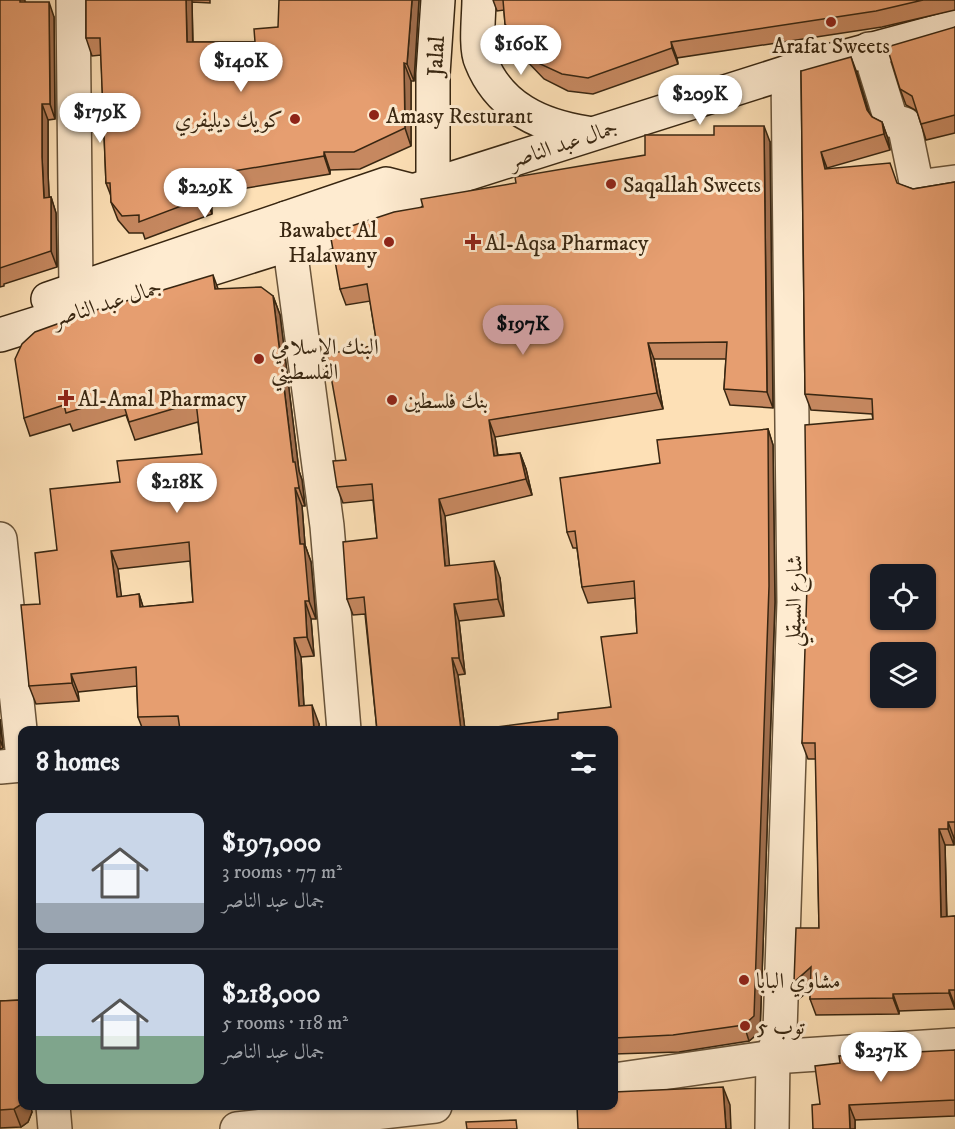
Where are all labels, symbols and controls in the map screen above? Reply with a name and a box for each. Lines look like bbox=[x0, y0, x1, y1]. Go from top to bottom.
marker: Arafat Sweets bbox=[824, 15, 838, 29]
pin: $160K bbox=[479, 25, 563, 76]
text: $160K bbox=[494, 32, 548, 57]
place label: Arafat Sweets bbox=[772, 33, 890, 60]
street label: Jalal bbox=[422, 35, 451, 79]
pin: $140K bbox=[199, 42, 283, 93]
text: $140K bbox=[214, 49, 268, 74]
pin: $209K bbox=[658, 75, 742, 126]
text: $209K bbox=[672, 82, 728, 107]
pin: $179K bbox=[58, 93, 142, 144]
text: $179K bbox=[74, 100, 126, 125]
place label: Amasy Resturant bbox=[386, 103, 533, 130]
place label: كويك ديليفري bbox=[175, 107, 283, 137]
marker: Amasy Resturant bbox=[367, 108, 381, 122]
marker: كويك ديليفري bbox=[288, 112, 302, 126]
street label: جمال عبد الناصر bbox=[504, 114, 621, 175]
pin: $229K bbox=[163, 168, 247, 219]
place label: Saqallah Sweets bbox=[623, 172, 761, 199]
text: $229K bbox=[178, 175, 232, 200]
marker: Saqallah Sweets bbox=[604, 177, 618, 191]
place label: Bawabet Al Halawany bbox=[279, 217, 378, 269]
place label: Al-Aqsa Pharmacy bbox=[485, 230, 649, 257]
marker: Bawabet Al Halawany bbox=[382, 235, 396, 249]
marker: Al-Aqsa Pharmacy bbox=[466, 235, 480, 249]
street label: جمال عبد الناصر bbox=[48, 274, 165, 333]
pin: $197K bbox=[481, 305, 565, 356]
text: $197K bbox=[497, 312, 549, 337]
place label: البنك الإسلامي الفلسطيني bbox=[271, 334, 379, 392]
marker: البنك الإسلامي الفلسطيني bbox=[252, 352, 266, 366]
place label: Al-Amal Pharmacy bbox=[78, 386, 247, 413]
place label: بنك فلسطين bbox=[404, 388, 488, 415]
marker: Al-Amal Pharmacy bbox=[59, 391, 73, 405]
marker: بنك فلسطين bbox=[385, 393, 399, 407]
pin: $218K bbox=[135, 463, 219, 514]
text: $218K bbox=[151, 470, 203, 495]
street label: شارع السيقلي bbox=[780, 555, 816, 648]
map controls bbox=[870, 564, 936, 708]
button: locate bbox=[870, 564, 936, 630]
button: layers bbox=[870, 642, 936, 708]
text: 8 homes bbox=[36, 746, 120, 779]
icon: filters bbox=[567, 746, 600, 779]
text: $197,000 bbox=[222, 827, 321, 860]
icon: home bbox=[84, 837, 156, 909]
text: 3 rooms · 77 m² bbox=[222, 860, 342, 885]
text: جمال عبد الناصر bbox=[222, 889, 325, 914]
place label: مشاوي البابا bbox=[756, 968, 841, 998]
marker: مشاوي البابا bbox=[737, 973, 751, 987]
text: $218,000 bbox=[222, 978, 321, 1011]
icon: home bbox=[84, 988, 156, 1060]
text: 5 rooms · 118 m² bbox=[222, 1011, 348, 1036]
place label: توب 5 bbox=[757, 1014, 806, 1041]
marker: توب 5 bbox=[738, 1019, 752, 1033]
pin: $237K bbox=[839, 1032, 923, 1083]
text: $237K bbox=[855, 1039, 907, 1064]
text: جمال عبد الناصر bbox=[222, 1040, 325, 1065]

